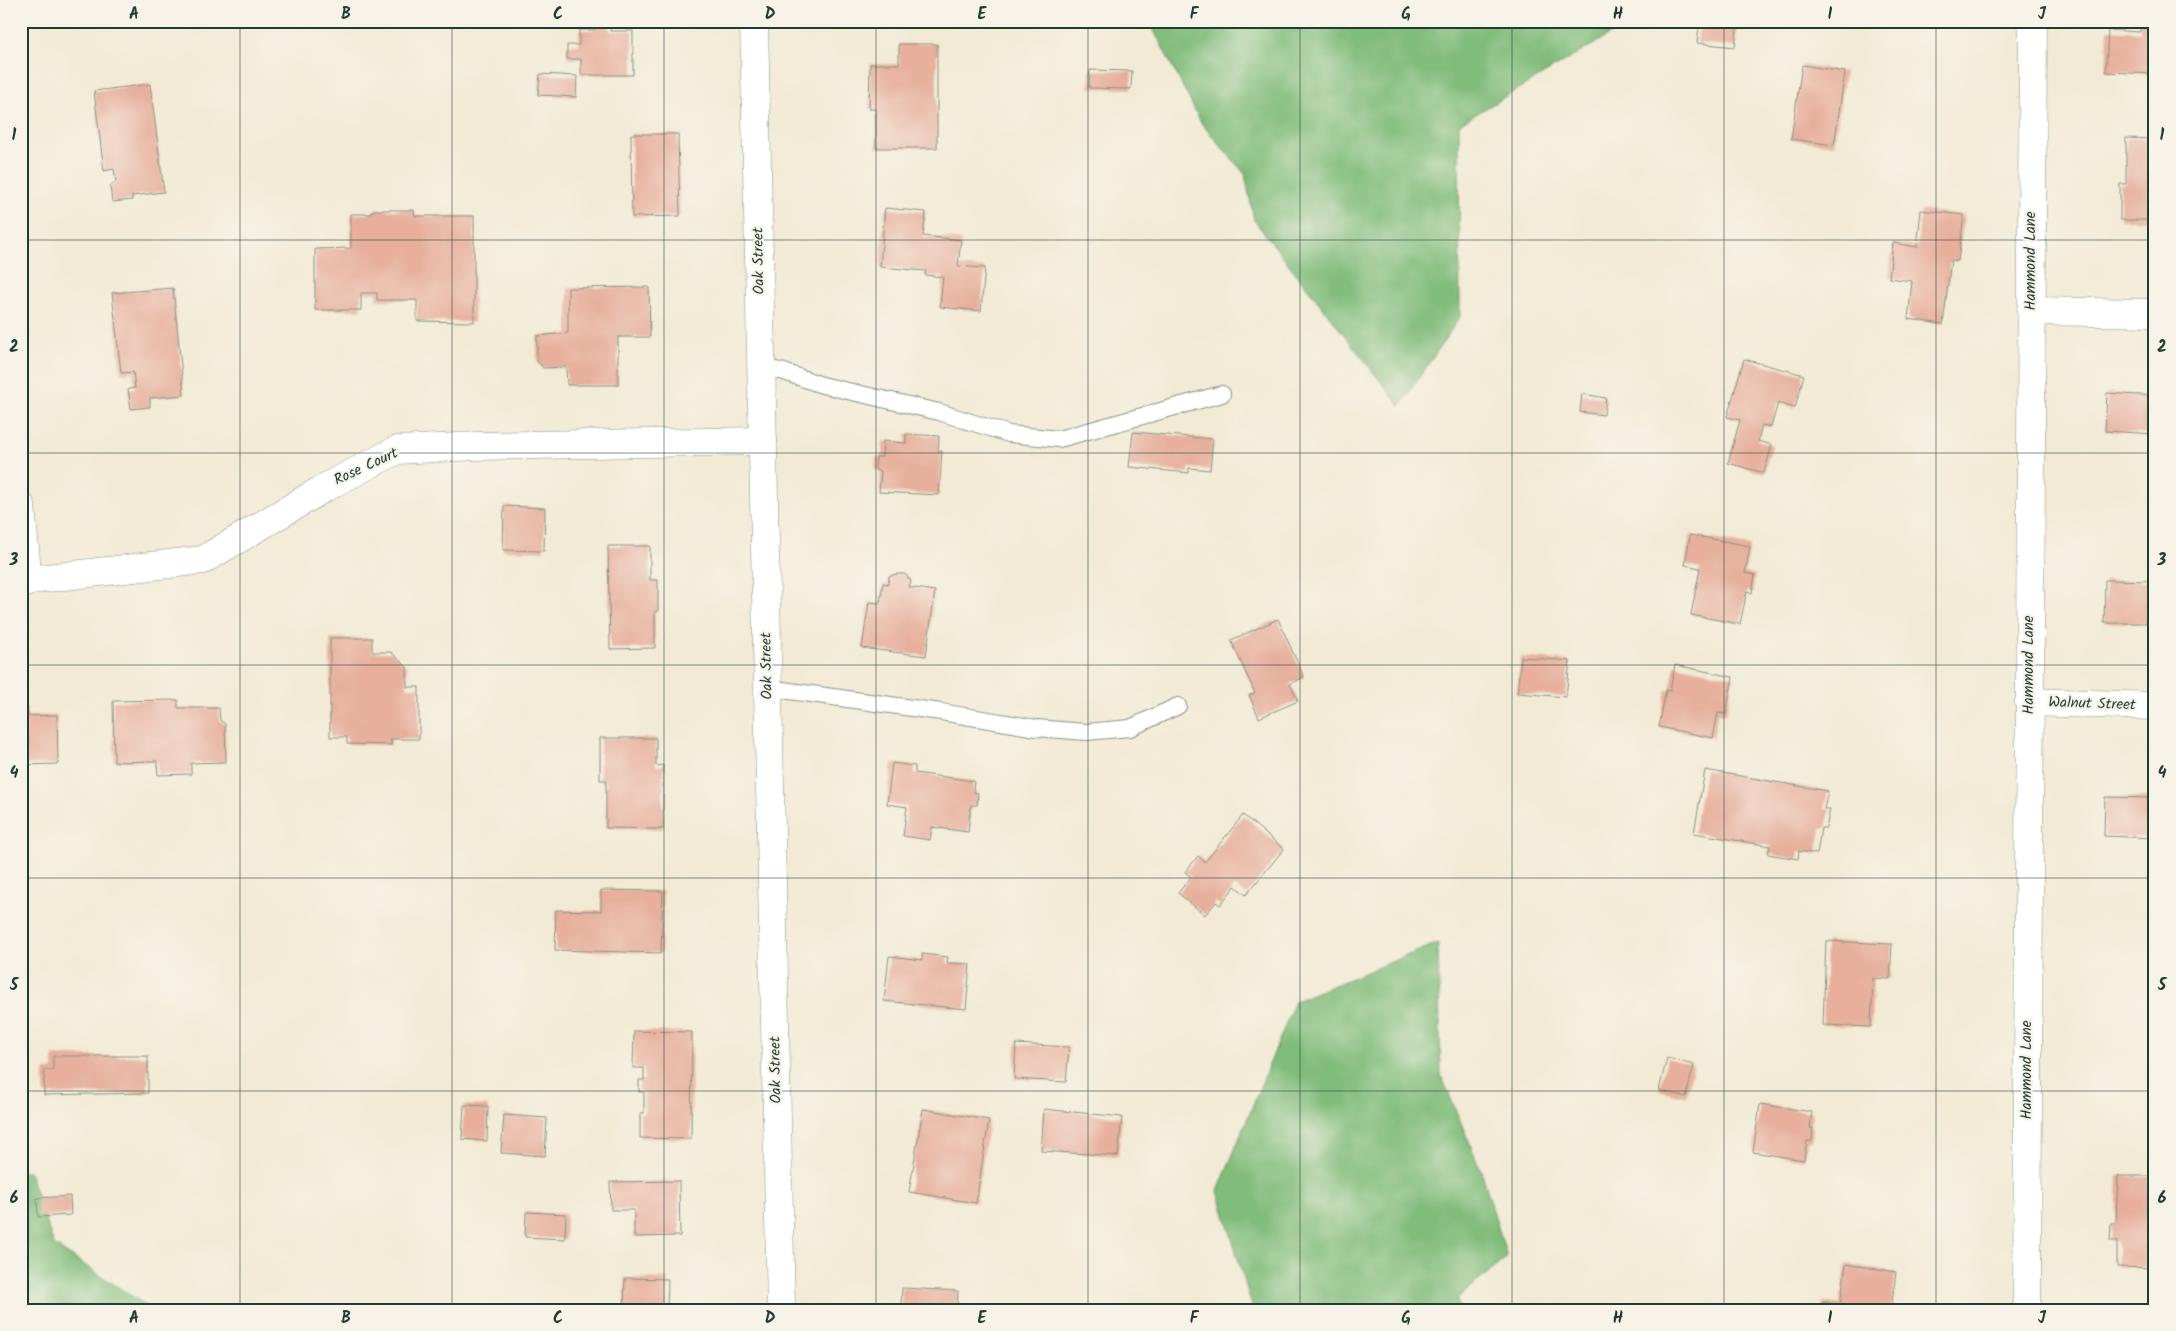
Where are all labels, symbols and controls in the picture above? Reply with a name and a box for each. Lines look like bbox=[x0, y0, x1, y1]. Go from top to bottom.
text: A bbox=[129, 2, 139, 27]
text: B bbox=[341, 2, 351, 27]
text: C bbox=[553, 2, 563, 27]
text: D bbox=[765, 2, 776, 27]
text: E bbox=[978, 2, 988, 27]
text: F bbox=[1190, 2, 1200, 27]
text: G bbox=[1401, 2, 1411, 27]
text: H bbox=[1613, 2, 1623, 27]
text: I bbox=[1828, 2, 1833, 27]
text: J bbox=[2038, 2, 2047, 27]
text: 1 bbox=[12, 123, 17, 148]
text: 1 bbox=[2160, 123, 2165, 148]
street label: Hammond Lane bbox=[2019, 211, 2043, 311]
street label: Oak Street bbox=[746, 227, 772, 295]
text: 2 bbox=[9, 335, 19, 360]
text: 2 bbox=[2157, 335, 2167, 360]
street label: Rose Court bbox=[330, 442, 402, 492]
text: 3 bbox=[9, 548, 19, 573]
text: 3 bbox=[2157, 548, 2167, 573]
street label: Hammond Lane bbox=[2017, 615, 2041, 715]
street label: Oak Street bbox=[754, 632, 780, 700]
street label: Walnut Street bbox=[2048, 690, 2136, 718]
text: 4 bbox=[10, 761, 19, 786]
text: 4 bbox=[2158, 761, 2167, 786]
text: 5 bbox=[9, 973, 20, 998]
text: 5 bbox=[2157, 973, 2168, 998]
street label: Hammond Lane bbox=[2015, 1020, 2039, 1120]
street label: Oak Street bbox=[763, 1036, 789, 1104]
text: 6 bbox=[10, 1186, 19, 1211]
text: 6 bbox=[2158, 1186, 2167, 1211]
text: A bbox=[129, 1306, 139, 1331]
text: B bbox=[341, 1306, 351, 1331]
text: C bbox=[553, 1306, 563, 1331]
text: D bbox=[765, 1306, 776, 1331]
text: E bbox=[978, 1306, 988, 1331]
text: F bbox=[1190, 1306, 1200, 1331]
text: G bbox=[1401, 1306, 1411, 1331]
text: H bbox=[1613, 1306, 1623, 1331]
text: I bbox=[1828, 1306, 1833, 1331]
text: J bbox=[2038, 1306, 2047, 1331]

